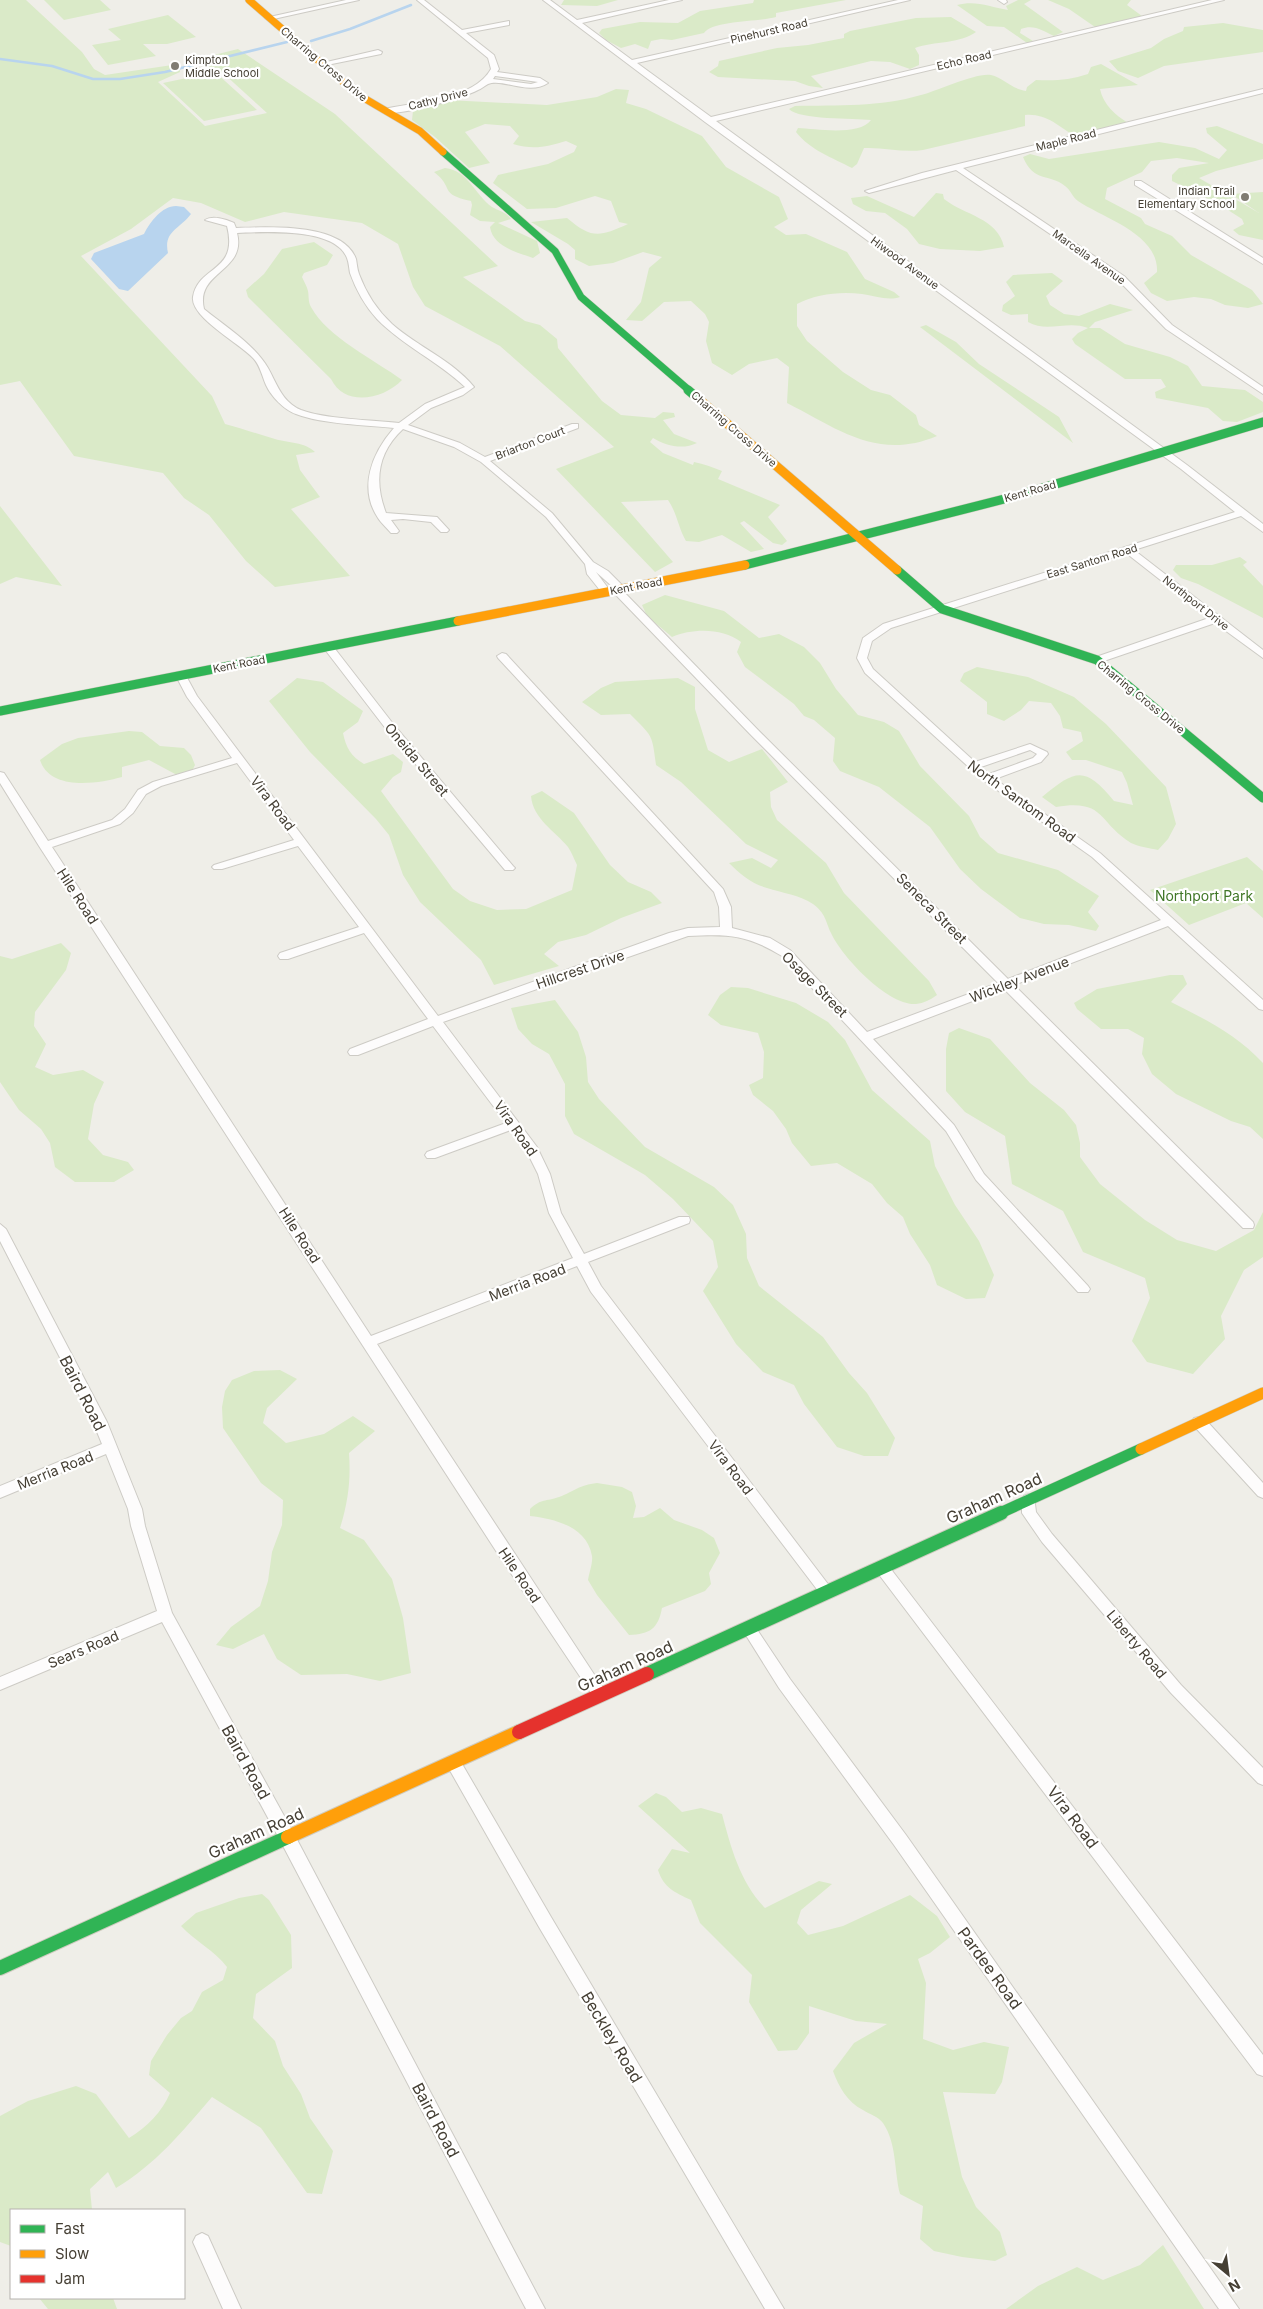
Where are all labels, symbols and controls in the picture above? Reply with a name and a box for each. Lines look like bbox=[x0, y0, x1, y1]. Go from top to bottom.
street label: Pinehurst Road bbox=[729, 15, 809, 47]
street label: Charring Cross Drive bbox=[278, 24, 370, 104]
street label: Echo Road bbox=[935, 47, 993, 73]
place label: Kimpton Middle School bbox=[185, 53, 259, 80]
marker: Kimpton Middle School bbox=[169, 60, 181, 72]
street label: Cathy Drive bbox=[407, 85, 469, 113]
street label: Maple Road bbox=[1034, 126, 1098, 154]
place label: Indian Trail Elementary School bbox=[1138, 184, 1235, 211]
marker: Indian Trail Elementary School bbox=[1239, 191, 1251, 203]
street label: Marcella Avenue bbox=[1050, 227, 1128, 287]
street label: Hiwood Avenue bbox=[868, 233, 942, 293]
street label: Charring Cross Drive bbox=[688, 388, 780, 470]
street label: Briarton Court bbox=[493, 423, 567, 463]
street label: Kent Road bbox=[1003, 477, 1057, 505]
street label: East Santom Road bbox=[1045, 541, 1139, 581]
street label: Northport Drive bbox=[1160, 573, 1232, 633]
street label: Kent Road bbox=[609, 574, 663, 598]
street label: Kent Road bbox=[212, 652, 266, 676]
street label: Charring Cross Drive bbox=[1094, 657, 1188, 737]
street label: Oneida Street bbox=[381, 719, 453, 799]
street label: North Santom Road bbox=[965, 756, 1079, 846]
street label: Vira Road bbox=[247, 772, 299, 834]
street label: Hile Road bbox=[54, 865, 102, 927]
street label: Seneca Street bbox=[893, 869, 971, 947]
park label: Northport Park bbox=[1155, 887, 1253, 904]
street label: Hillcrest Drive bbox=[534, 946, 626, 992]
street label: Osage Street bbox=[779, 948, 852, 1021]
street label: Wickley Avenue bbox=[967, 952, 1071, 1006]
street label: Vira Road bbox=[491, 1097, 541, 1159]
street label: Hile Road bbox=[276, 1204, 324, 1266]
street label: Merria Road bbox=[486, 1260, 568, 1304]
street label: Baird Road bbox=[55, 1352, 111, 1434]
street label: Vira Road bbox=[705, 1436, 757, 1498]
street label: Merria Road bbox=[14, 1447, 96, 1493]
street label: Graham Road bbox=[943, 1468, 1045, 1528]
street label: Hile Road bbox=[495, 1544, 545, 1606]
street label: Liberty Road bbox=[1104, 1606, 1170, 1682]
street label: Sears Road bbox=[45, 1626, 121, 1672]
street label: Graham Road bbox=[574, 1636, 676, 1696]
street label: Baird Road bbox=[217, 1721, 275, 1803]
street label: Vira Road bbox=[1043, 1782, 1103, 1852]
street label: Graham Road bbox=[205, 1803, 307, 1863]
street label: Pardee Road bbox=[954, 1923, 1026, 2013]
street label: Beckley Road bbox=[577, 1988, 647, 2086]
street label: Baird Road bbox=[408, 2079, 464, 2161]
legend bbox=[10, 2209, 185, 2299]
text: Fast bbox=[55, 2219, 85, 2238]
text: Slow bbox=[55, 2244, 89, 2263]
north arrow bbox=[1203, 2249, 1253, 2299]
text: Jam bbox=[55, 2269, 85, 2288]
text: N bbox=[1226, 2276, 1243, 2296]

